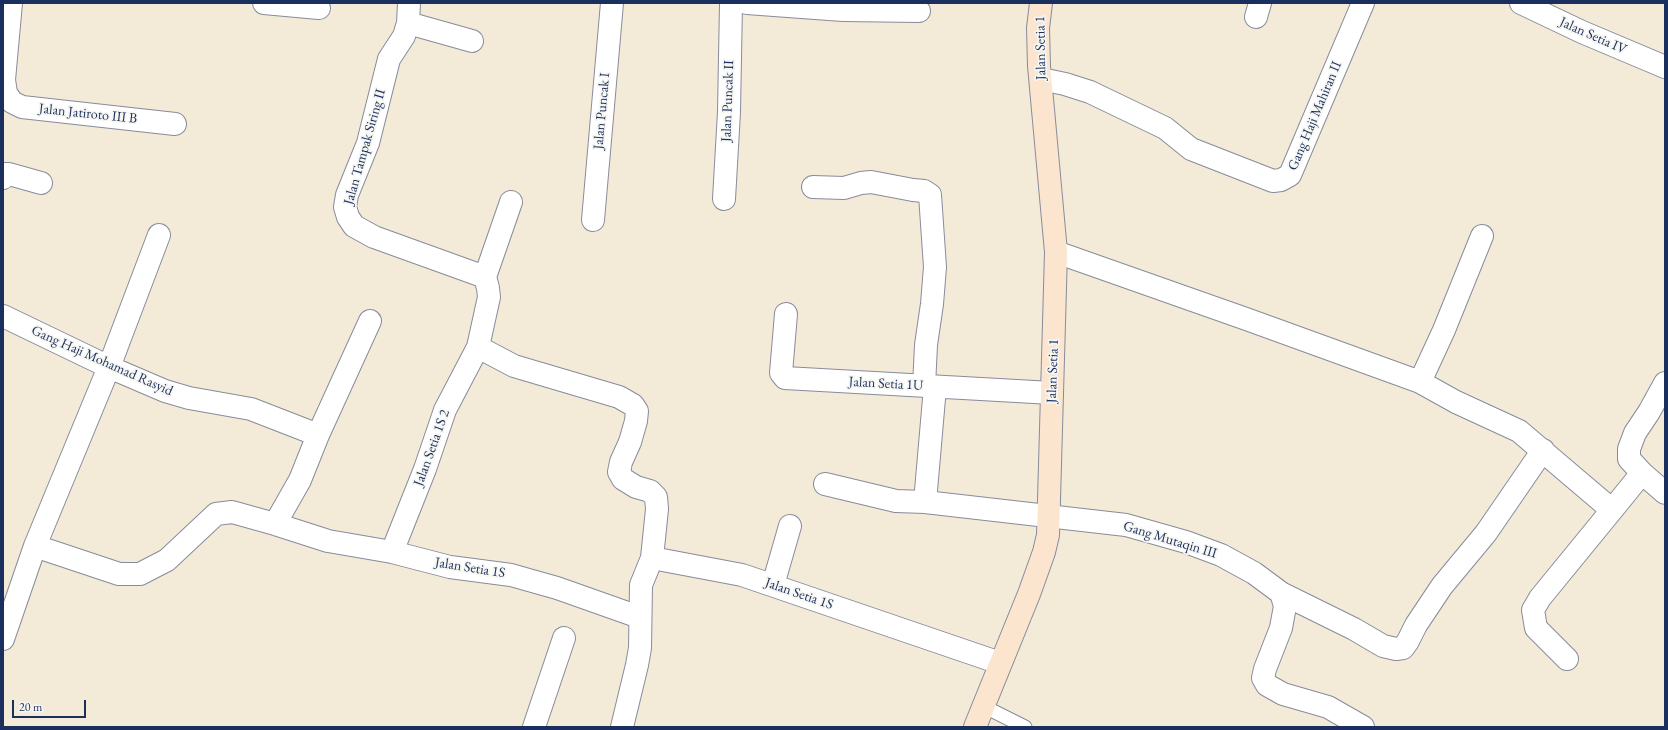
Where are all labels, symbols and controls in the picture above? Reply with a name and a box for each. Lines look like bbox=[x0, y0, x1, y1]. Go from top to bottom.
street label: Jalan Setia IV bbox=[1557, 14, 1629, 58]
street label: Jalan Setia 1 bbox=[1032, 16, 1050, 80]
street label: Gang Haji Mahiran II bbox=[1284, 59, 1346, 173]
street label: Jalan Puncak II bbox=[718, 60, 738, 142]
street label: Jalan Puncak I bbox=[590, 72, 614, 150]
street label: Jalan Tampak Siring II bbox=[340, 87, 390, 207]
street label: Jalan Jatiroto III B bbox=[38, 100, 138, 128]
street label: Gang Haji Mohamad Rasyid bbox=[29, 322, 175, 400]
street label: Jalan Setia 1 bbox=[1043, 339, 1063, 403]
street label: Jalan Setia 1U bbox=[848, 374, 924, 394]
street label: Jalan Setia 1S 2 bbox=[410, 407, 454, 489]
street label: Gang Mutaqin III bbox=[1121, 518, 1219, 562]
street label: Jalan Setia 1S bbox=[434, 554, 506, 582]
street label: Jalan Setia 1S bbox=[763, 575, 835, 613]
scale bar bbox=[14, 692, 88, 718]
text: 20 m bbox=[19, 699, 42, 715]

